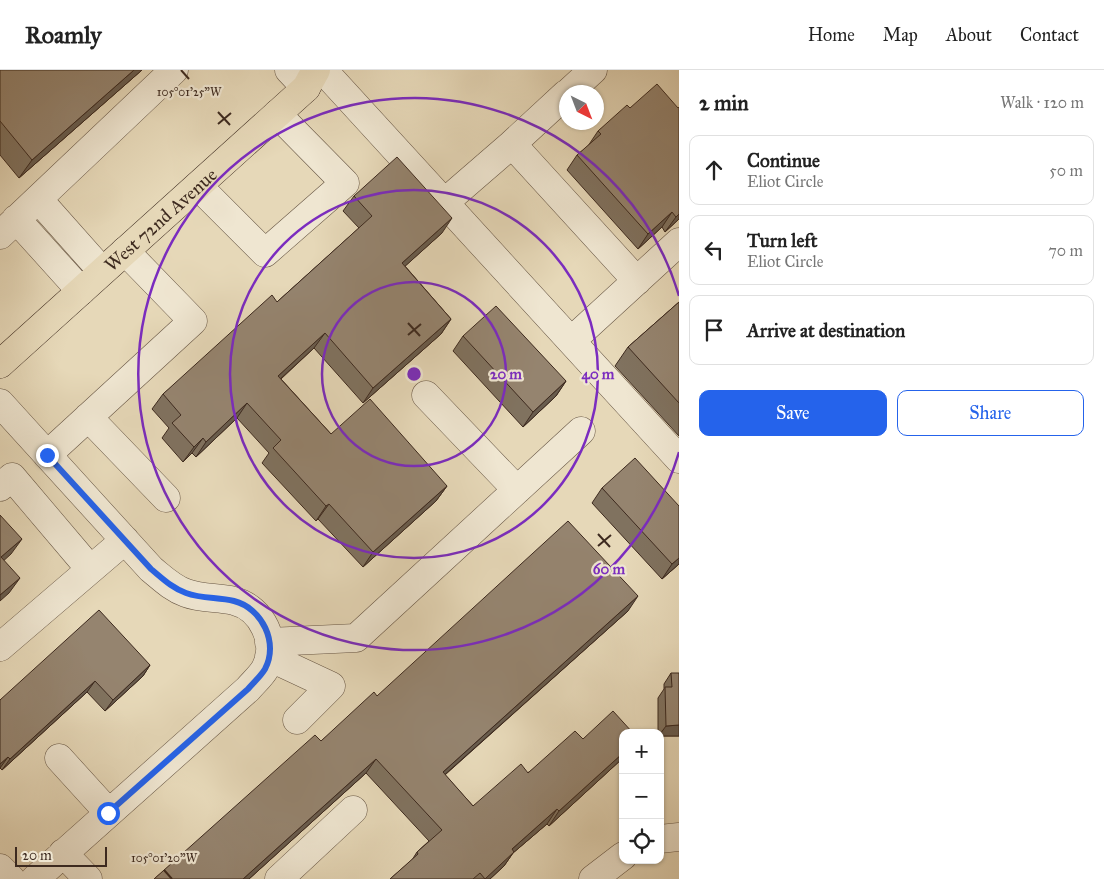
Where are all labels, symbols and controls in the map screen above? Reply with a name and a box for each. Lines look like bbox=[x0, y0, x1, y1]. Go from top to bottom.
text: Roamly bbox=[25, 20, 102, 50]
text: Home bbox=[808, 24, 855, 46]
text: Map bbox=[883, 24, 918, 46]
text: About bbox=[946, 24, 992, 46]
text: Contact bbox=[1020, 24, 1079, 46]
text: 105°01'25"W bbox=[157, 85, 222, 99]
north arrow bbox=[559, 85, 604, 130]
text: 2 min bbox=[699, 90, 749, 116]
text: Walk · 120 m bbox=[1000, 93, 1084, 112]
text: Continue bbox=[747, 149, 820, 172]
icon: ahead bbox=[700, 156, 728, 184]
text: 50 m bbox=[1049, 161, 1083, 180]
street label: West 72nd Avenue bbox=[99, 163, 221, 276]
text: Eliot Circle bbox=[747, 172, 823, 191]
text: Turn left bbox=[747, 229, 817, 252]
icon: left bbox=[700, 236, 728, 264]
text: 70 m bbox=[1048, 241, 1083, 260]
text: Eliot Circle bbox=[747, 252, 823, 271]
icon: arrive bbox=[700, 316, 728, 344]
text: Arrive at destination bbox=[747, 319, 905, 342]
centre of rings bbox=[405, 365, 423, 383]
text: 20 m bbox=[490, 365, 522, 383]
text: 40 m bbox=[582, 365, 615, 384]
button: Save bbox=[699, 390, 887, 436]
button: Share bbox=[897, 390, 1084, 436]
route end bbox=[36, 444, 59, 467]
text: 60 m bbox=[593, 560, 626, 578]
map controls bbox=[619, 729, 664, 864]
button: + bbox=[619, 729, 664, 774]
button: − bbox=[619, 774, 664, 819]
route start bbox=[97, 802, 120, 825]
button: locate bbox=[619, 819, 664, 864]
scale bar bbox=[15, 844, 108, 867]
text: 20 m bbox=[22, 847, 52, 864]
text: 105°01'20"W bbox=[131, 851, 198, 865]

